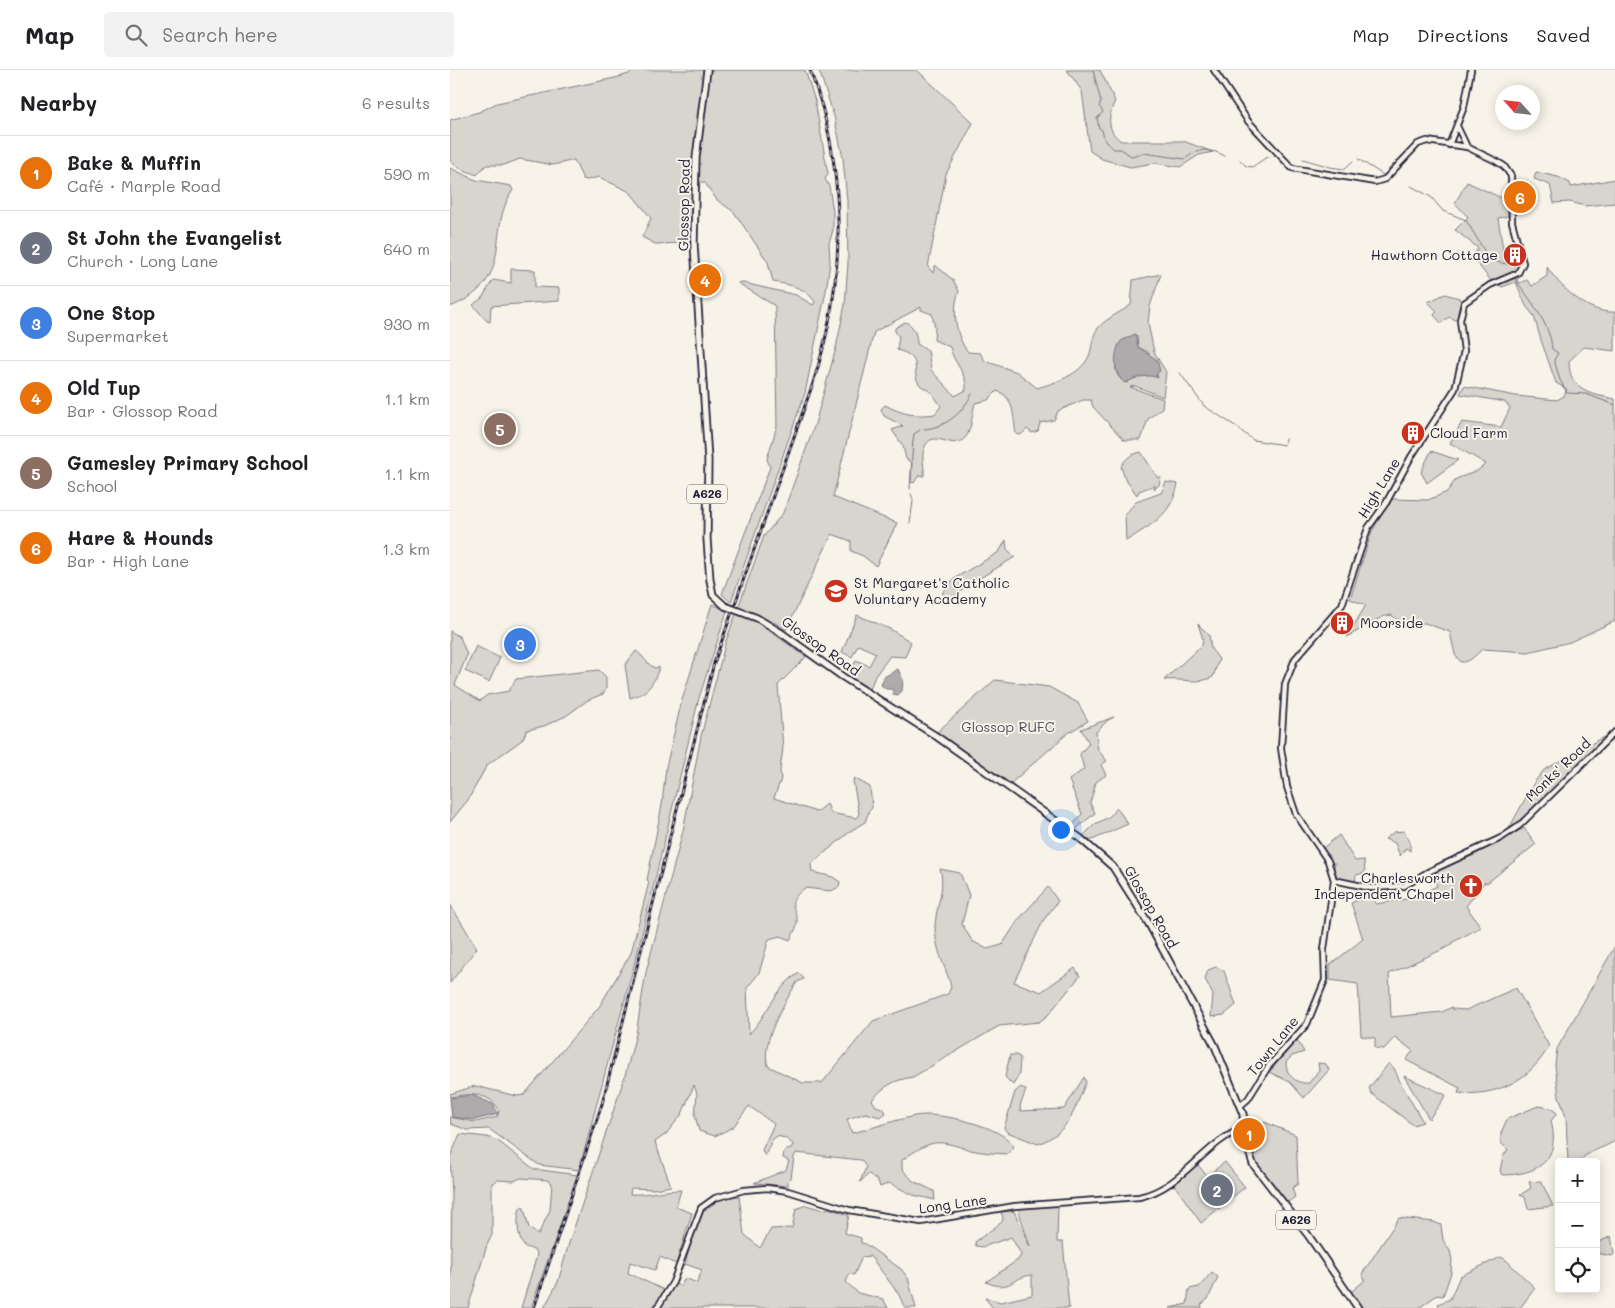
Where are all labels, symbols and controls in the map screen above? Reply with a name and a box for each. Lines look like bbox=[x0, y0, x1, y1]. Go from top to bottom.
search box bbox=[104, 12, 454, 57]
text: Map bbox=[25, 19, 74, 50]
icon: search bbox=[122, 21, 150, 49]
text: Search here bbox=[162, 22, 278, 47]
text: Map bbox=[1352, 23, 1389, 47]
text: Directions bbox=[1417, 23, 1509, 47]
text: Saved bbox=[1537, 23, 1590, 47]
north arrow bbox=[1495, 85, 1540, 130]
text: Nearby bbox=[20, 89, 97, 116]
text: 6 results bbox=[362, 92, 430, 113]
text: Bake & Muffin bbox=[67, 150, 201, 175]
street label: Glossop Road bbox=[673, 159, 694, 251]
text: 1 bbox=[32, 163, 40, 184]
text: 590 m bbox=[383, 163, 430, 184]
text: Café · Marple Road bbox=[67, 175, 221, 196]
pin: 6 bbox=[1504, 178, 1536, 216]
text: St John the Evangelist bbox=[67, 225, 282, 250]
text: 2 bbox=[32, 238, 40, 259]
text: 640 m bbox=[383, 238, 430, 259]
building icon: Hawthorn Cottage bbox=[1502, 242, 1528, 268]
place label: Hawthorn Cottage bbox=[1371, 245, 1498, 264]
text: Church · Long Lane bbox=[67, 250, 218, 271]
pin: 4 bbox=[689, 261, 721, 299]
text: One Stop bbox=[67, 300, 155, 325]
text: 3 bbox=[31, 313, 41, 334]
text: 930 m bbox=[383, 313, 430, 334]
text: Supermarket bbox=[67, 325, 169, 346]
text: Old Tup bbox=[67, 375, 141, 400]
text: 4 bbox=[31, 388, 41, 409]
text: 1.1 km bbox=[385, 388, 430, 409]
text: Bar · Glossop Road bbox=[67, 400, 217, 421]
pin: 5 bbox=[484, 410, 516, 448]
building icon: Cloud Farm bbox=[1400, 420, 1426, 446]
place label: Cloud Farm bbox=[1430, 423, 1508, 442]
text: Gamesley Primary School bbox=[67, 450, 308, 475]
street label: High Lane bbox=[1353, 454, 1404, 521]
text: 5 bbox=[31, 463, 41, 484]
text: 1.1 km bbox=[385, 463, 430, 484]
text: School bbox=[67, 475, 117, 496]
road number: A626 bbox=[687, 484, 727, 504]
text: Hare & Hounds bbox=[67, 525, 213, 550]
text: 6 bbox=[31, 538, 41, 559]
text: 1.3 km bbox=[382, 538, 430, 559]
text: Bar · High Lane bbox=[67, 550, 189, 571]
place label: St Margaret's Catholic Voluntary Academy bbox=[854, 573, 1010, 608]
school or university icon: St Margaret's Catholic Voluntary Academy bbox=[823, 578, 849, 604]
building icon: Moorside bbox=[1329, 610, 1355, 636]
street label: Glossop Road bbox=[778, 611, 865, 680]
place label: Moorside bbox=[1360, 613, 1423, 632]
pin: 3 bbox=[504, 625, 536, 663]
park label: Glossop RUFC bbox=[961, 717, 1055, 736]
street label: Monks' Road bbox=[1521, 734, 1595, 806]
your location bbox=[1048, 817, 1074, 843]
street label: Glossop Road bbox=[1120, 862, 1183, 951]
place label: Charlesworth Independent Chapel bbox=[1314, 868, 1454, 903]
church icon: Charlesworth Independent Chapel bbox=[1458, 873, 1484, 899]
street label: Town Lane bbox=[1243, 1012, 1303, 1080]
pin: 1 bbox=[1233, 1115, 1265, 1153]
map controls bbox=[1555, 1158, 1600, 1293]
button: + bbox=[1555, 1158, 1600, 1203]
pin: 2 bbox=[1201, 1171, 1233, 1209]
street label: Long Lane bbox=[918, 1189, 988, 1218]
button: − bbox=[1555, 1203, 1600, 1248]
road number: A626 bbox=[1276, 1210, 1316, 1230]
button: locate bbox=[1555, 1248, 1600, 1293]

